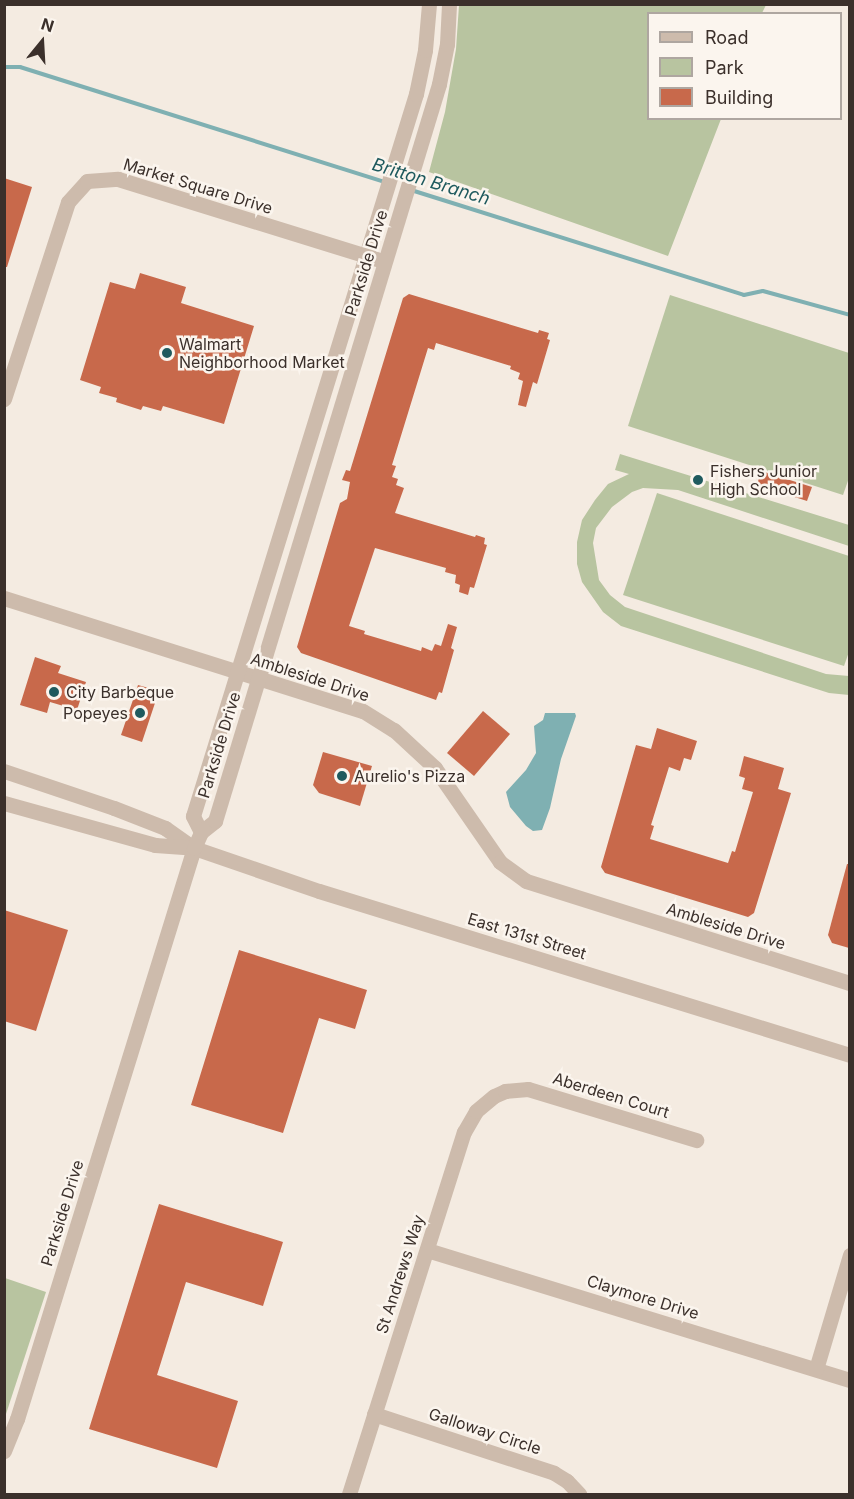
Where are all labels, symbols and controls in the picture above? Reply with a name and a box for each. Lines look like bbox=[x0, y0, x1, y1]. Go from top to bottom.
north arrow bbox=[12, 12, 72, 72]
legend bbox=[647, 12, 842, 120]
text: N bbox=[39, 13, 56, 36]
text: Road bbox=[705, 27, 748, 48]
text: Park bbox=[705, 57, 744, 78]
text: Building bbox=[705, 87, 773, 108]
street label: Market Square Drive bbox=[121, 154, 275, 218]
water label: Britton Branch bbox=[370, 154, 492, 210]
street label: Parkside Drive bbox=[341, 208, 391, 318]
place label: Walmart Neighborhood Market bbox=[179, 334, 345, 372]
marker: Walmart Neighborhood Market bbox=[160, 346, 174, 360]
place label: Fishers Junior High School bbox=[710, 461, 817, 499]
marker: Fishers Junior High School bbox=[691, 473, 705, 487]
street label: Ambleside Drive bbox=[248, 649, 372, 705]
place label: City Barbeque bbox=[66, 682, 174, 702]
marker: City Barbeque bbox=[47, 685, 61, 699]
street label: Parkside Drive bbox=[194, 690, 244, 800]
place label: Popeyes bbox=[63, 703, 128, 723]
marker: Popeyes bbox=[133, 706, 147, 720]
place label: Aurelio's Pizza bbox=[354, 766, 465, 786]
marker: Aurelio's Pizza bbox=[335, 769, 349, 783]
street label: Ambleside Drive bbox=[664, 899, 788, 953]
street label: East 131st Street bbox=[465, 909, 589, 963]
street label: Aberdeen Court bbox=[551, 1068, 671, 1122]
street label: Parkside Drive bbox=[37, 1158, 87, 1268]
street label: St Andrews Way bbox=[372, 1212, 428, 1336]
street label: Claymore Drive bbox=[585, 1271, 701, 1323]
street label: Galloway Circle bbox=[426, 1404, 544, 1458]

